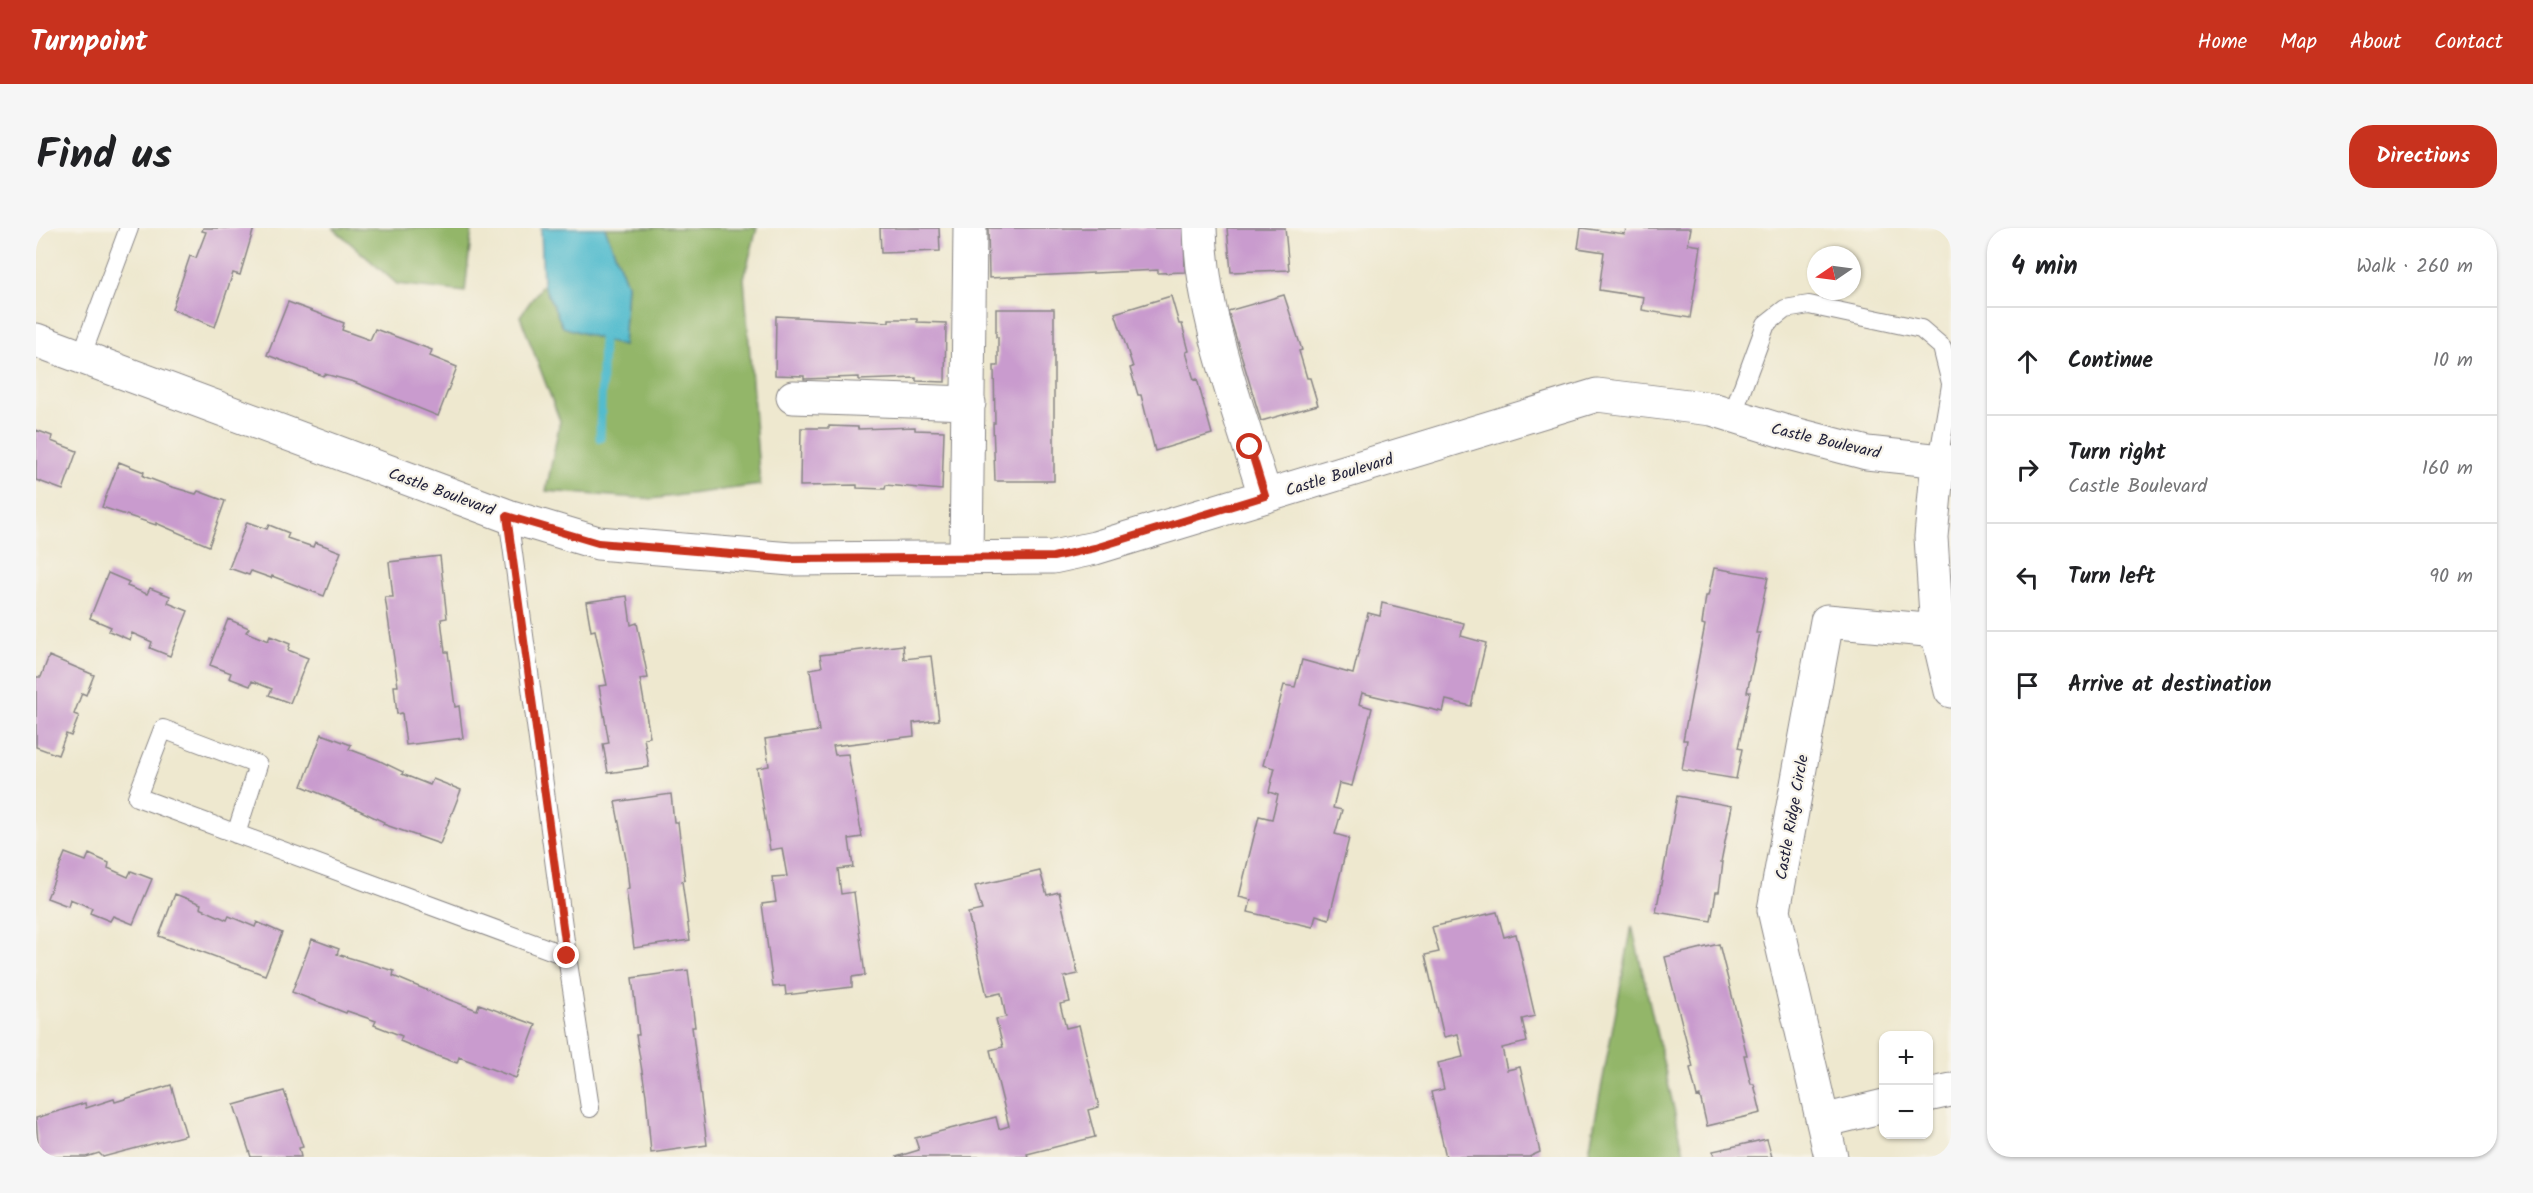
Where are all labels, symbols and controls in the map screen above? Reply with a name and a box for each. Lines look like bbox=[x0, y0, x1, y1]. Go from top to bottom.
text: Turnpoint bbox=[30, 20, 148, 65]
text: Home bbox=[2198, 26, 2247, 59]
text: Map bbox=[2280, 26, 2317, 59]
text: About bbox=[2350, 26, 2401, 59]
text: Contact bbox=[2434, 26, 2503, 59]
text: Find us bbox=[36, 123, 172, 190]
button: Directions bbox=[2349, 125, 2497, 188]
north arrow bbox=[1807, 246, 1861, 300]
text: 4 min bbox=[2011, 246, 2078, 288]
text: Walk · 260 m bbox=[2356, 251, 2473, 283]
text: Continue bbox=[2068, 344, 2153, 379]
icon: ahead bbox=[2011, 345, 2044, 378]
text: 10 m bbox=[2433, 345, 2473, 377]
street label: Castle Boulevard bbox=[1769, 417, 1884, 466]
route start bbox=[1236, 433, 1262, 459]
text: Turn right bbox=[2068, 436, 2166, 471]
street label: Castle Boulevard bbox=[1282, 447, 1397, 504]
icon: right bbox=[2011, 453, 2044, 486]
text: 160 m bbox=[2422, 453, 2473, 485]
street label: Castle Boulevard bbox=[385, 462, 499, 524]
text: Castle Boulevard bbox=[2068, 471, 2207, 503]
text: Turn left bbox=[2068, 560, 2155, 595]
icon: left bbox=[2011, 561, 2044, 594]
text: 90 m bbox=[2429, 561, 2473, 593]
text: Arrive at destination bbox=[2068, 668, 2271, 703]
icon: arrive bbox=[2011, 669, 2044, 702]
street label: Castle Ridge Circle bbox=[1769, 753, 1816, 882]
route end bbox=[553, 942, 579, 968]
map controls bbox=[1879, 1031, 1933, 1139]
button: + bbox=[1879, 1031, 1933, 1085]
button: − bbox=[1879, 1085, 1933, 1139]

